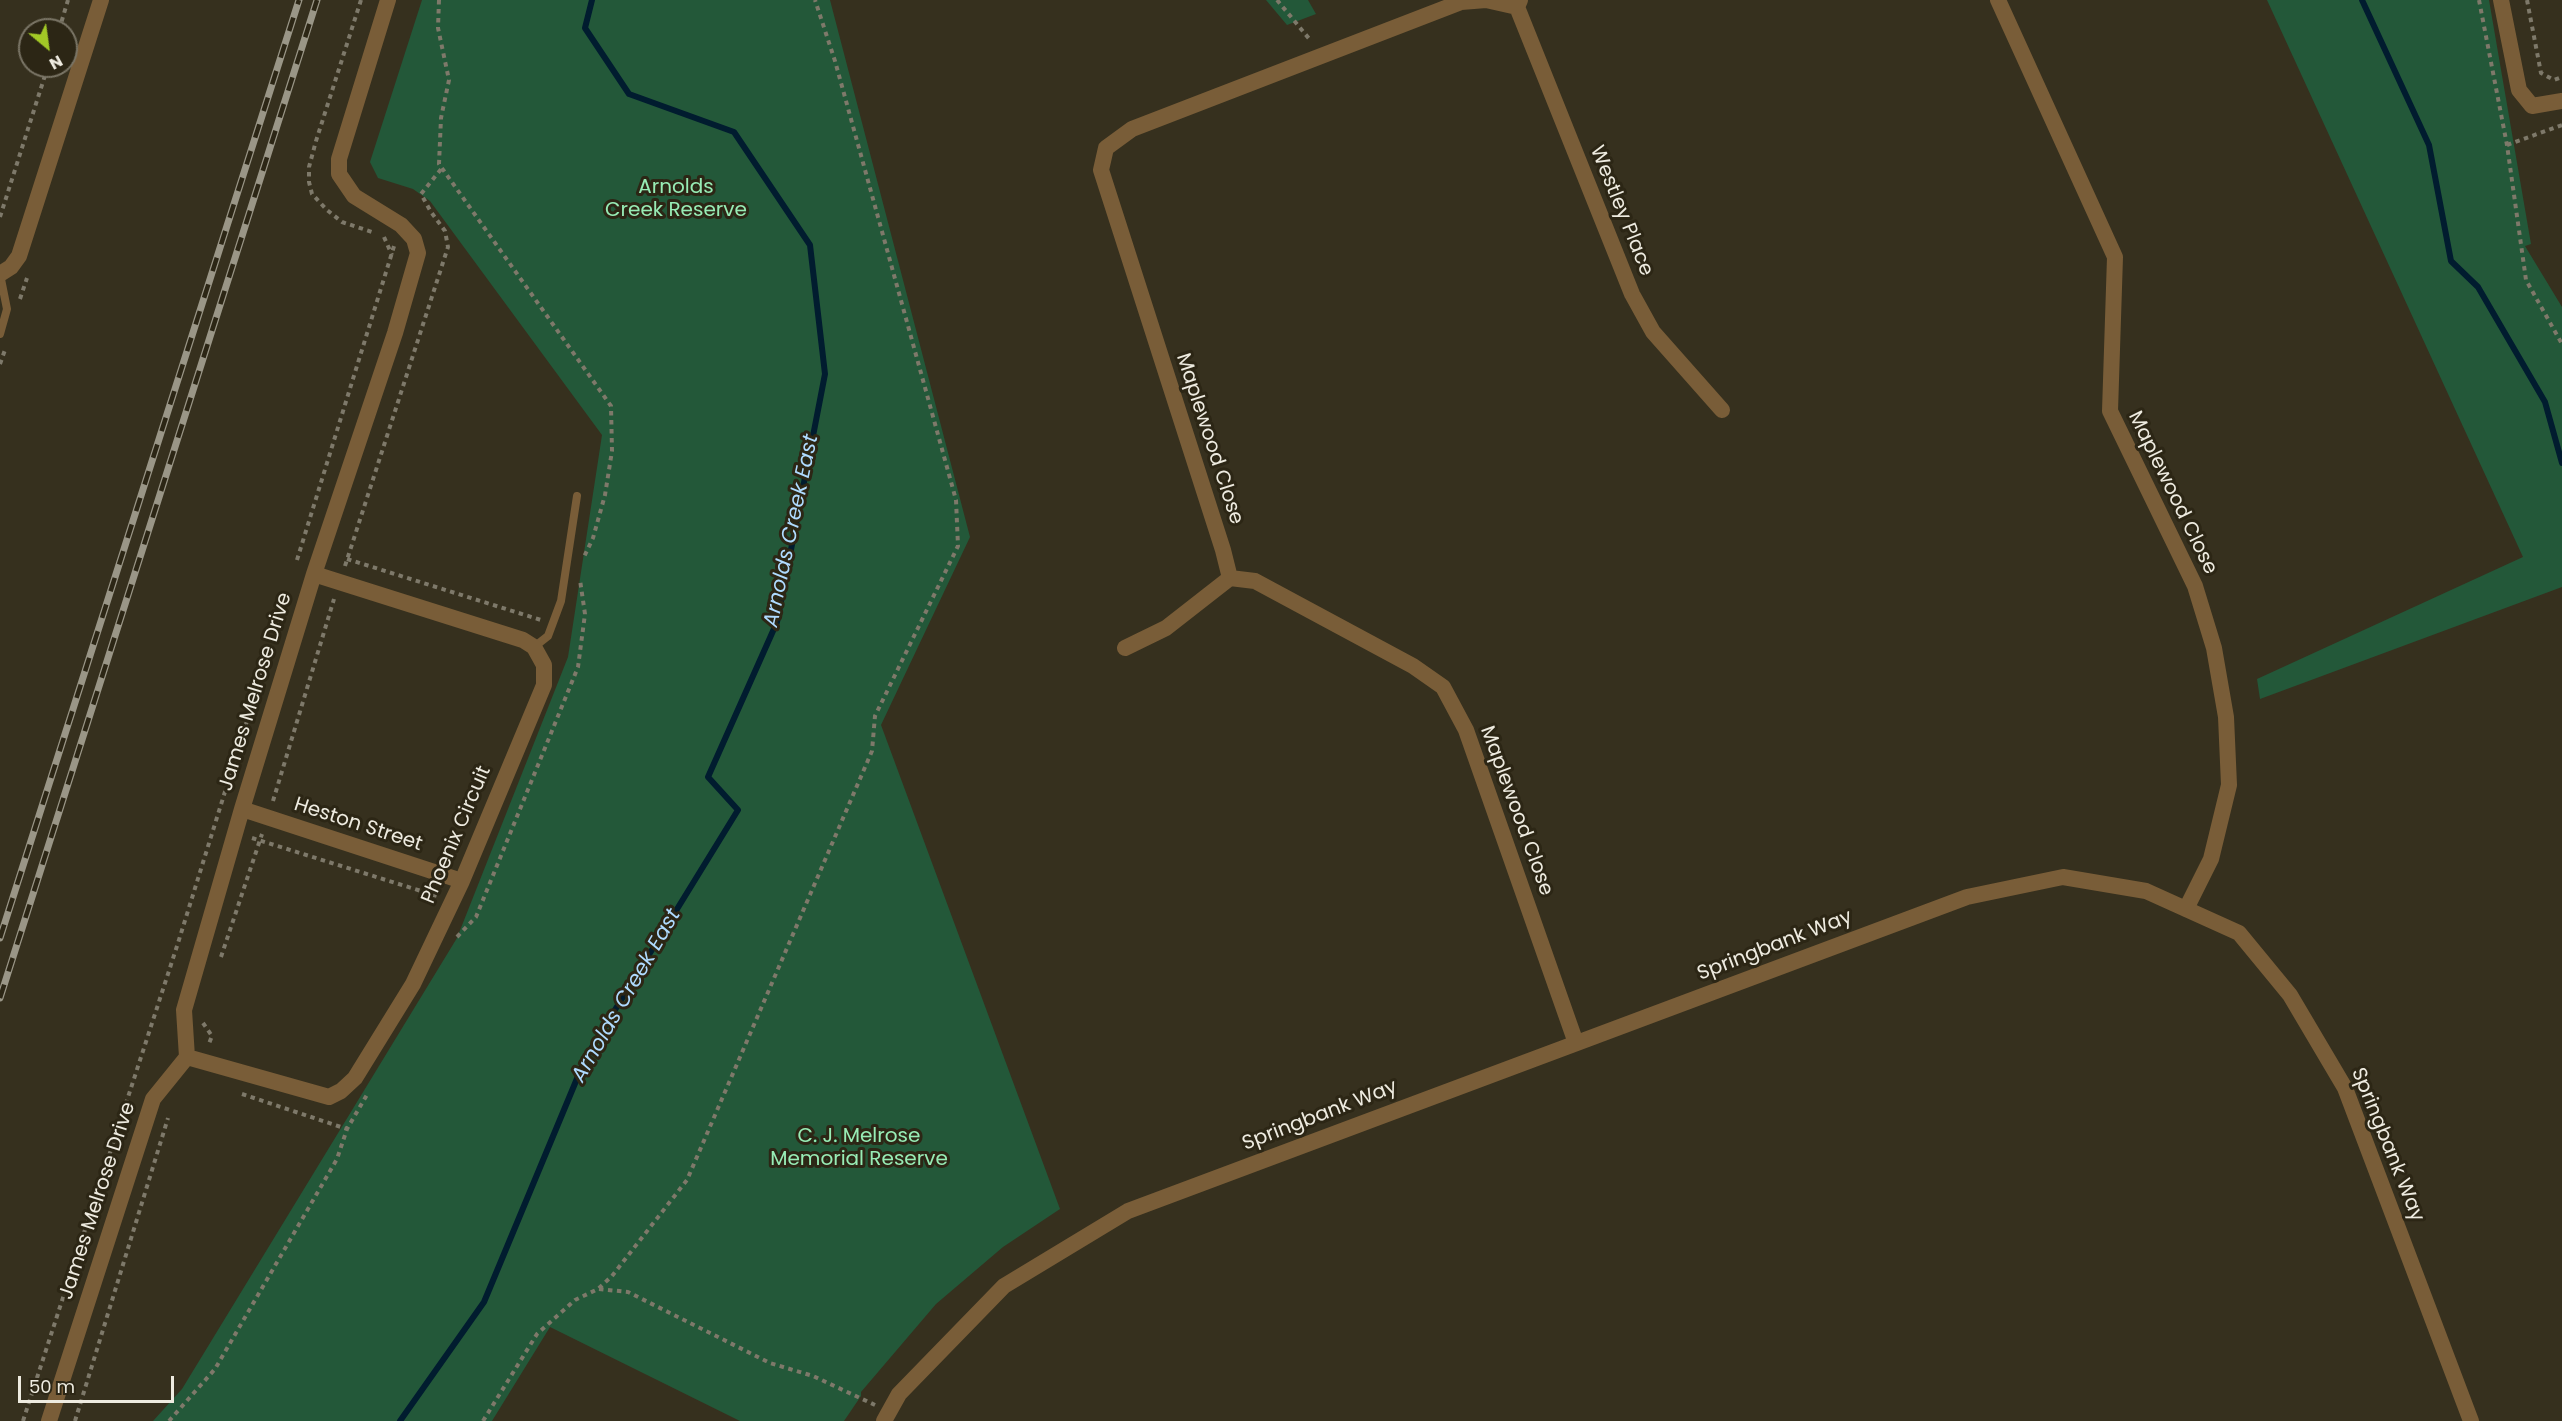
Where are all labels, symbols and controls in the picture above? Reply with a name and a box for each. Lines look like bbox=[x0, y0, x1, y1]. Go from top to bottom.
north arrow bbox=[18, 18, 78, 78]
text: N bbox=[45, 49, 67, 75]
street label: Westley Place bbox=[1584, 142, 1658, 280]
park label: Arnolds Creek Reserve bbox=[605, 176, 747, 223]
street label: Maplewood Close bbox=[1170, 350, 1248, 528]
street label: Maplewood Close bbox=[2122, 408, 2222, 578]
water label: Arnolds Creek East bbox=[759, 432, 825, 630]
street label: James Melrose Drive bbox=[214, 590, 298, 794]
street label: Maplewood Close bbox=[1474, 723, 1558, 899]
street label: Phoenix Circuit bbox=[417, 763, 497, 907]
street label: Heston Street bbox=[291, 793, 425, 857]
water label: Arnolds Creek East bbox=[567, 905, 687, 1087]
street label: Springbank Way bbox=[1694, 905, 1856, 987]
street label: Springbank Way bbox=[2345, 1065, 2429, 1225]
street label: Springbank Way bbox=[1239, 1075, 1401, 1157]
street label: James Melrose Drive bbox=[55, 1099, 141, 1303]
park label: C. J. Melrose Memorial Reserve bbox=[770, 1125, 948, 1172]
scale bar bbox=[21, 1364, 177, 1402]
text: 50 m bbox=[29, 1374, 75, 1399]

